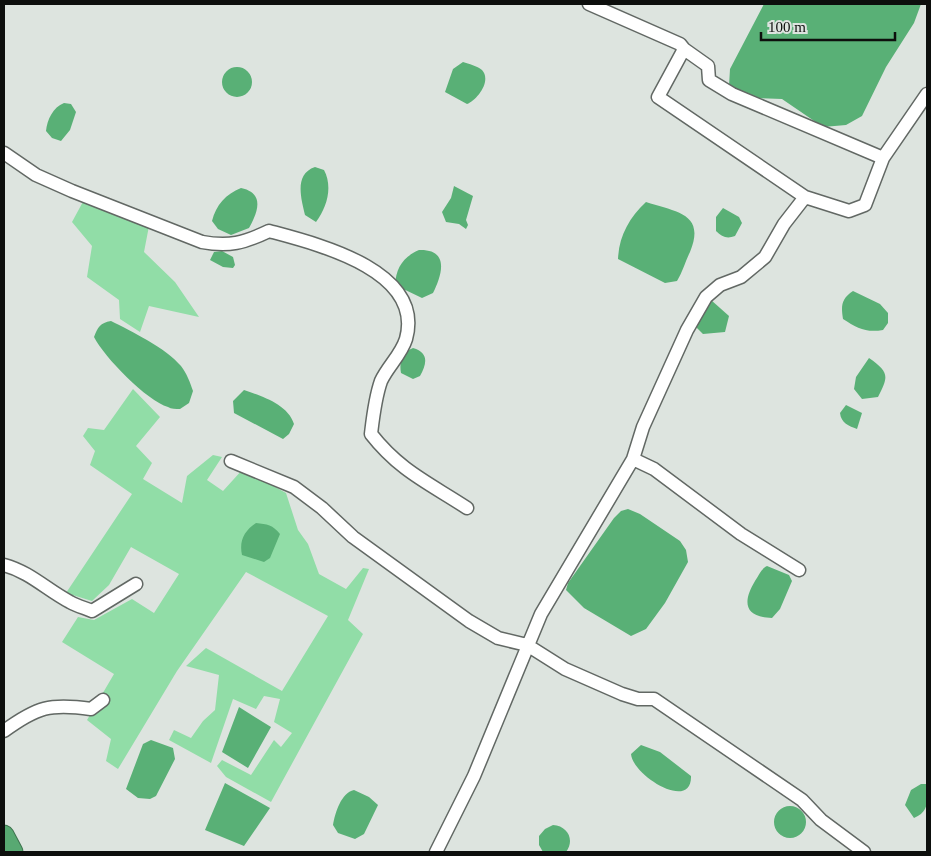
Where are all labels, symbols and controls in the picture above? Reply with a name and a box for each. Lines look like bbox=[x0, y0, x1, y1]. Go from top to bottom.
scale bar bbox=[761, 10, 895, 42]
text: 100 m bbox=[768, 19, 806, 35]

